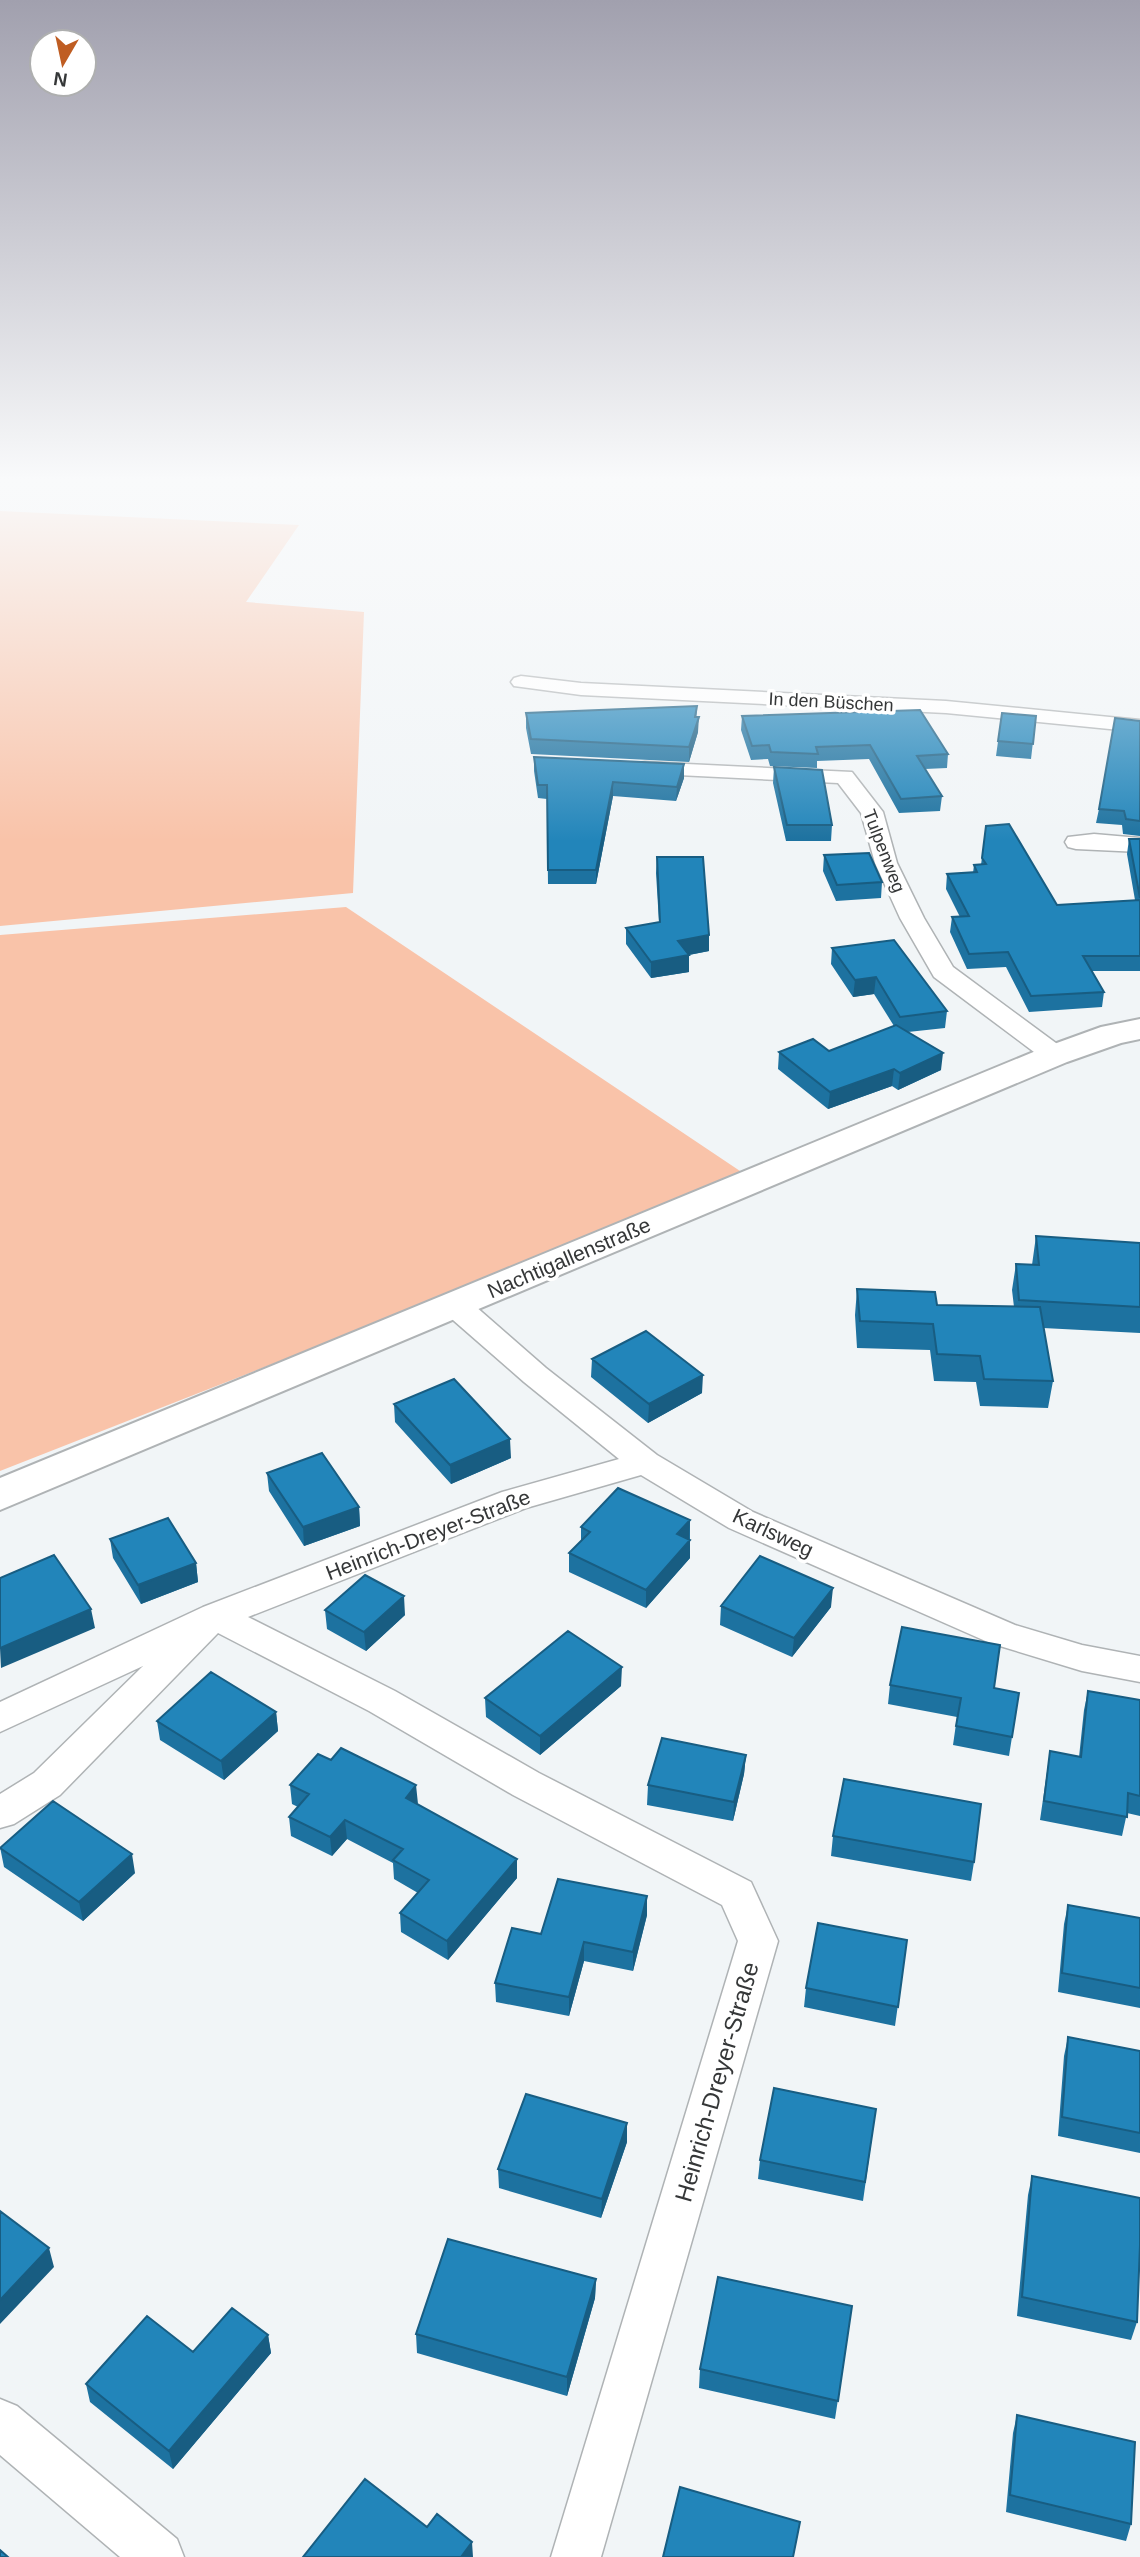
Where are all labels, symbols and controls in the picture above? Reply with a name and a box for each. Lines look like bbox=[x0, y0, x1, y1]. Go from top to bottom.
north arrow bbox=[28, 28, 98, 98]
text: N bbox=[52, 68, 69, 91]
street label: In den Büschen bbox=[768, 689, 894, 715]
street label: Tulpenweg bbox=[859, 807, 909, 895]
street label: Nachtigallenstraße bbox=[484, 1213, 654, 1302]
street label: Heinrich-Dreyer-Straße bbox=[322, 1485, 533, 1584]
street label: Karlsweg bbox=[729, 1504, 817, 1561]
street label: Heinrich-Dreyer-Straße bbox=[669, 1959, 764, 2205]

